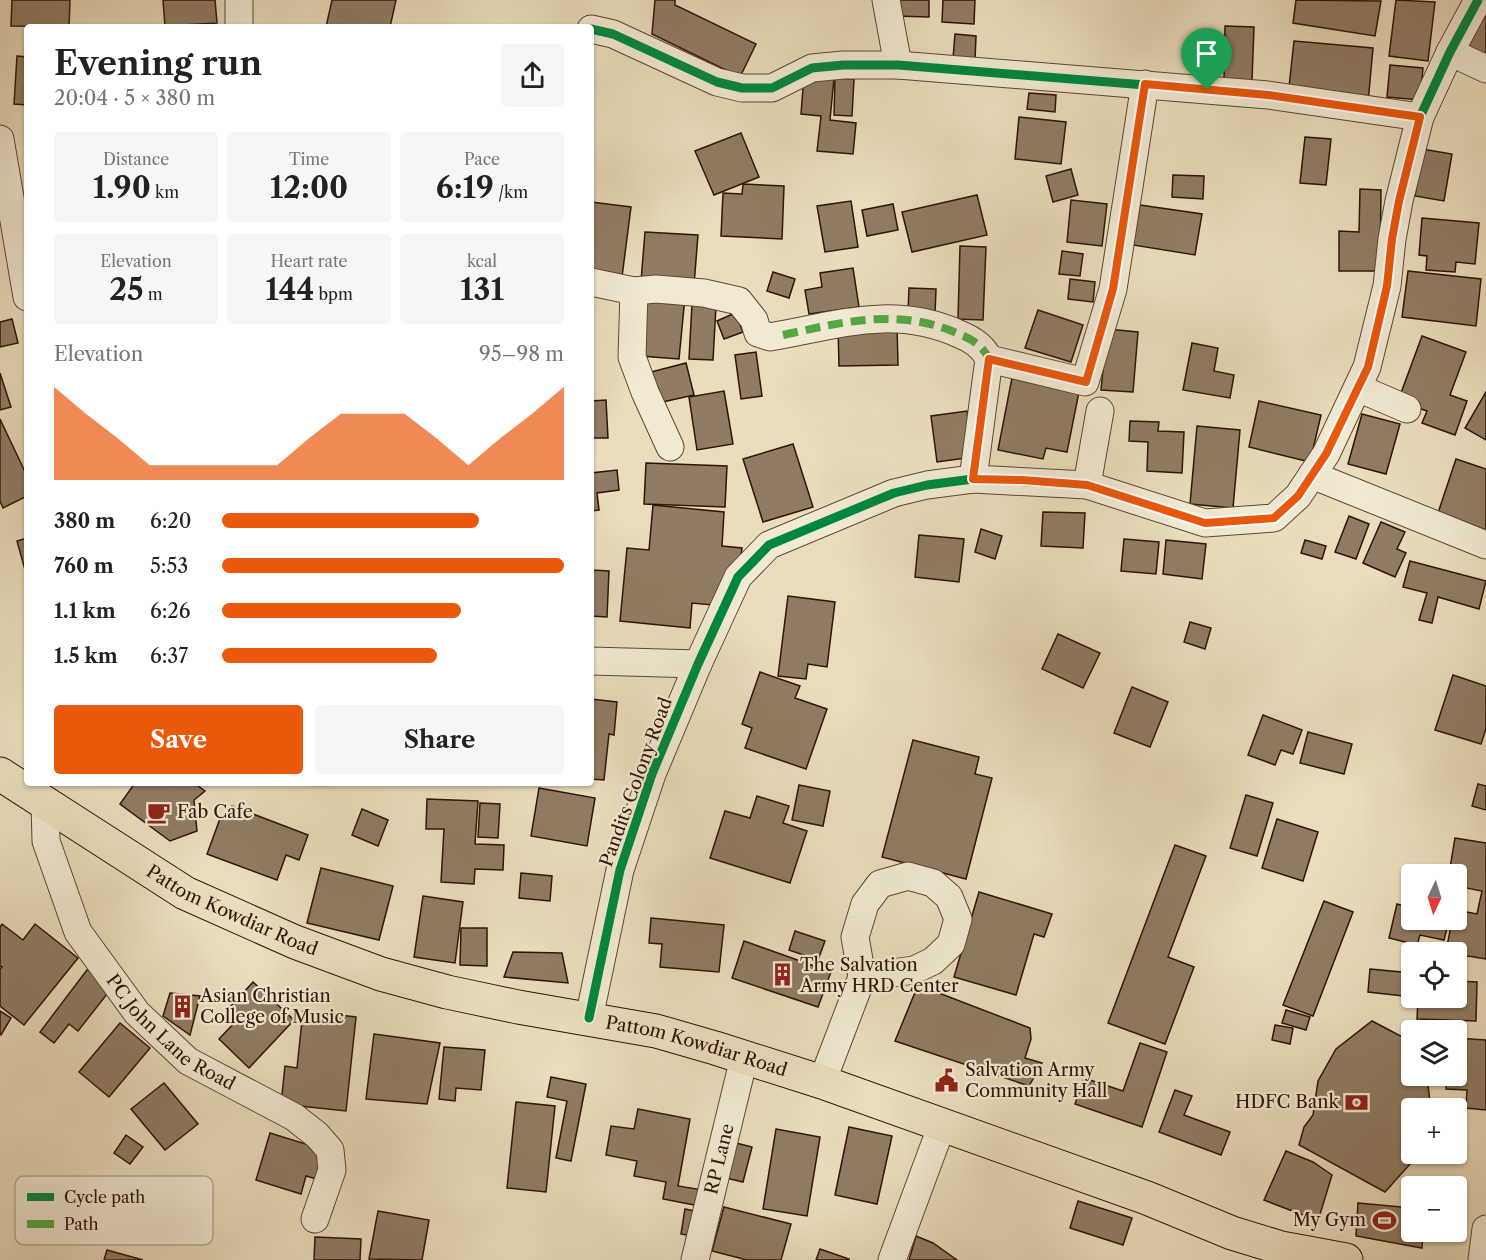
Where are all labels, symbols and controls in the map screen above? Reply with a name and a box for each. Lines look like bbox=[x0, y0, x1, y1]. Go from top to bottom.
pin bbox=[1181, 28, 1232, 90]
icon: arrive bbox=[1190, 37, 1223, 70]
text: Evening run bbox=[54, 43, 262, 84]
button: share bbox=[501, 44, 564, 107]
text: 20:04 · 5 × 380 m bbox=[54, 86, 215, 110]
text: Distance bbox=[103, 149, 169, 169]
text: Time bbox=[289, 149, 329, 169]
text: Pace bbox=[464, 149, 500, 169]
text: 1.90 bbox=[93, 169, 151, 206]
text: 12:00 bbox=[270, 169, 348, 206]
text: 6:19 bbox=[436, 169, 494, 206]
text: km bbox=[151, 182, 179, 202]
text: /km bbox=[494, 182, 528, 202]
text: Elevation bbox=[100, 251, 172, 271]
text: Heart rate bbox=[270, 251, 348, 271]
text: kcal bbox=[467, 251, 497, 271]
text: 25 bbox=[109, 271, 144, 308]
text: 144 bbox=[265, 271, 314, 308]
text: 131 bbox=[460, 271, 504, 308]
text: m bbox=[144, 284, 163, 304]
text: bpm bbox=[314, 284, 353, 304]
text: Elevation bbox=[54, 342, 143, 366]
text: 95–98 m bbox=[479, 342, 564, 366]
text: 380 m bbox=[54, 509, 115, 533]
text: 6:20 bbox=[150, 509, 192, 533]
text: 760 m bbox=[54, 554, 114, 578]
text: 5:53 bbox=[150, 554, 188, 578]
text: 1.1 km bbox=[54, 599, 116, 623]
text: 6:26 bbox=[150, 599, 191, 623]
text: 1.5 km bbox=[54, 644, 118, 668]
text: 6:37 bbox=[150, 644, 188, 668]
street label: Pandits Colony Road bbox=[595, 694, 677, 870]
button: Save bbox=[54, 705, 303, 774]
button: Share bbox=[315, 705, 564, 774]
cafe icon: Fab Cafe bbox=[146, 799, 172, 825]
place label: Fab Cafe bbox=[177, 801, 253, 823]
street label: Pattom Kowdiar Road bbox=[142, 860, 321, 960]
north arrow bbox=[1401, 864, 1467, 930]
map controls bbox=[1401, 864, 1467, 1242]
button: locate bbox=[1401, 942, 1467, 1008]
place label: The Salvation Army HRD Center bbox=[799, 954, 959, 997]
building icon: The Salvation Army HRD Center bbox=[769, 962, 795, 988]
street label: PC John Lane Road bbox=[101, 970, 239, 1095]
place label: Asian Christian College of Music bbox=[199, 985, 344, 1028]
building icon: Asian Christian College of Music bbox=[169, 993, 195, 1019]
street label: Pattom Kowdiar Road bbox=[604, 1011, 790, 1081]
button: layers bbox=[1401, 1020, 1467, 1086]
place label: Salvation Army Community Hall bbox=[965, 1059, 1107, 1102]
public building icon: Salvation Army Community Hall bbox=[934, 1067, 960, 1093]
bank icon: HDFC Bank bbox=[1344, 1089, 1370, 1115]
place label: HDFC Bank bbox=[1235, 1091, 1341, 1113]
button: + bbox=[1401, 1098, 1467, 1164]
street label: RP Lane bbox=[700, 1121, 739, 1197]
legend bbox=[15, 1176, 213, 1245]
button: − bbox=[1401, 1176, 1467, 1242]
text: Cycle path bbox=[64, 1187, 145, 1207]
sports icon: My Gym bbox=[1371, 1207, 1397, 1233]
place label: My Gym bbox=[1293, 1209, 1366, 1231]
text: Path bbox=[64, 1214, 98, 1234]

